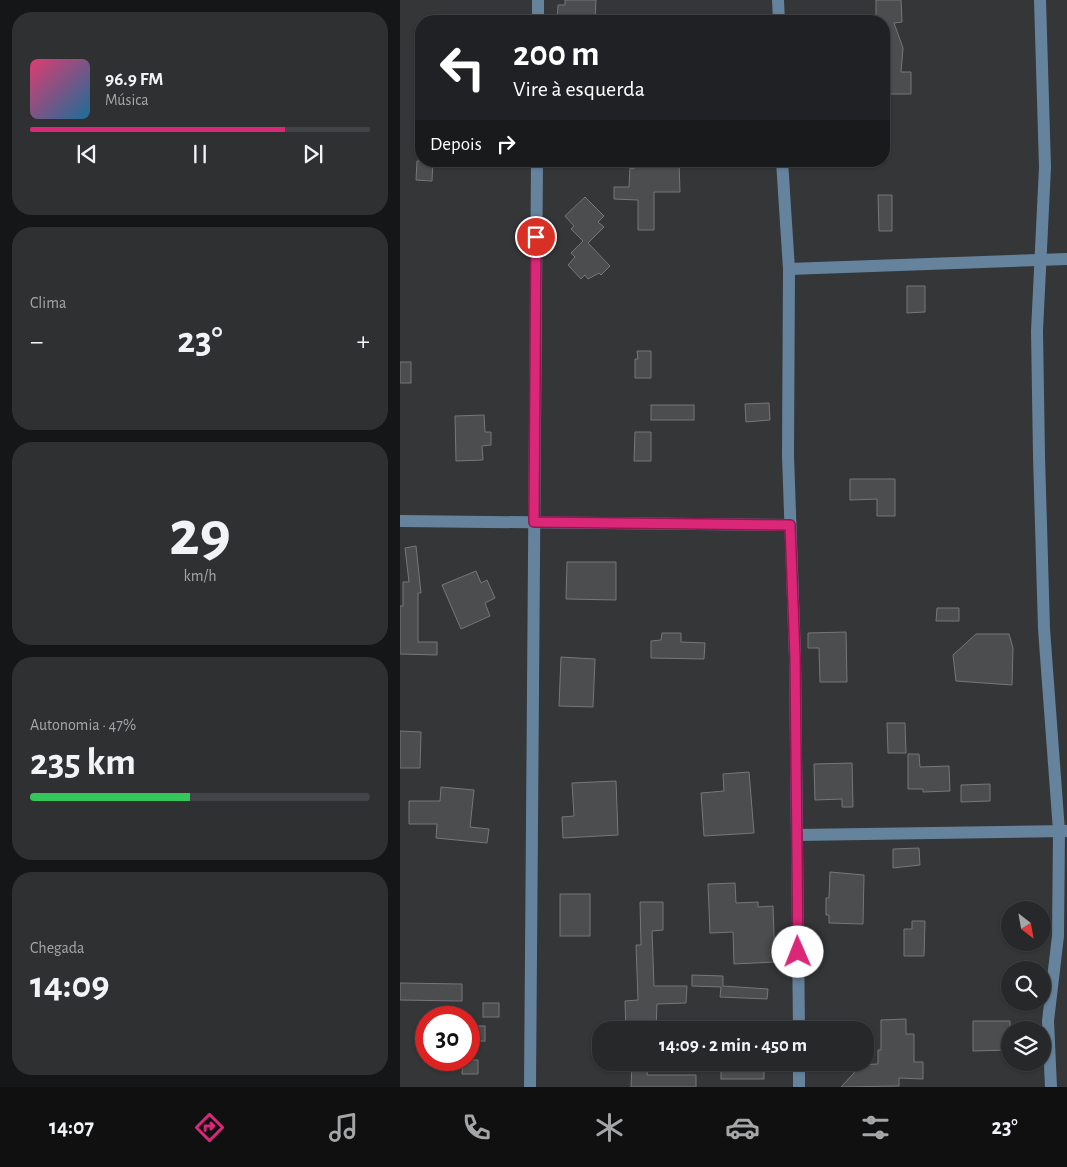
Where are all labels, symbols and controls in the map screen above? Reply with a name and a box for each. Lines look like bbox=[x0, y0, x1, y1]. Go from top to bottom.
icon: left bbox=[430, 35, 495, 100]
text: 200 m bbox=[513, 37, 600, 72]
text: 96.9 FM bbox=[105, 70, 163, 89]
text: Vire à esquerda bbox=[513, 78, 645, 100]
text: Música bbox=[105, 92, 149, 108]
icon: right bbox=[492, 130, 520, 158]
text: Depois bbox=[430, 135, 482, 154]
icon: previous bbox=[73, 140, 101, 168]
icon: pause bbox=[186, 140, 214, 168]
icon: next bbox=[299, 140, 327, 168]
pin bbox=[515, 216, 557, 258]
icon: arrive bbox=[522, 223, 550, 251]
text: Clima bbox=[30, 295, 66, 311]
text: 23° bbox=[177, 322, 223, 360]
text: − bbox=[30, 328, 43, 356]
text: + bbox=[357, 328, 370, 356]
text: 29 bbox=[169, 502, 231, 567]
text: km/h bbox=[183, 568, 217, 584]
text: Autonomia · 47% bbox=[30, 717, 136, 733]
text: 235 km bbox=[30, 744, 136, 782]
north arrow bbox=[1001, 901, 1051, 951]
map controls bbox=[1001, 901, 1051, 1071]
position arrow bbox=[771, 925, 823, 977]
text: Chegada bbox=[30, 940, 85, 956]
button: search bbox=[1001, 961, 1051, 1011]
text: 14:09 bbox=[30, 967, 110, 1005]
speed limit sign: 30 bbox=[415, 1006, 480, 1071]
button: layers bbox=[1001, 1021, 1051, 1071]
text: 14:09 · 2 min · 450 m bbox=[659, 1036, 807, 1055]
icon: directions bbox=[192, 1110, 227, 1145]
icon: music bbox=[326, 1110, 361, 1145]
icon: phone bbox=[459, 1110, 494, 1145]
icon: climate bbox=[592, 1110, 627, 1145]
icon: car bbox=[725, 1110, 760, 1145]
icon: filters bbox=[858, 1110, 893, 1145]
text: 14:07 bbox=[49, 1116, 94, 1138]
text: 23° bbox=[992, 1116, 1018, 1138]

